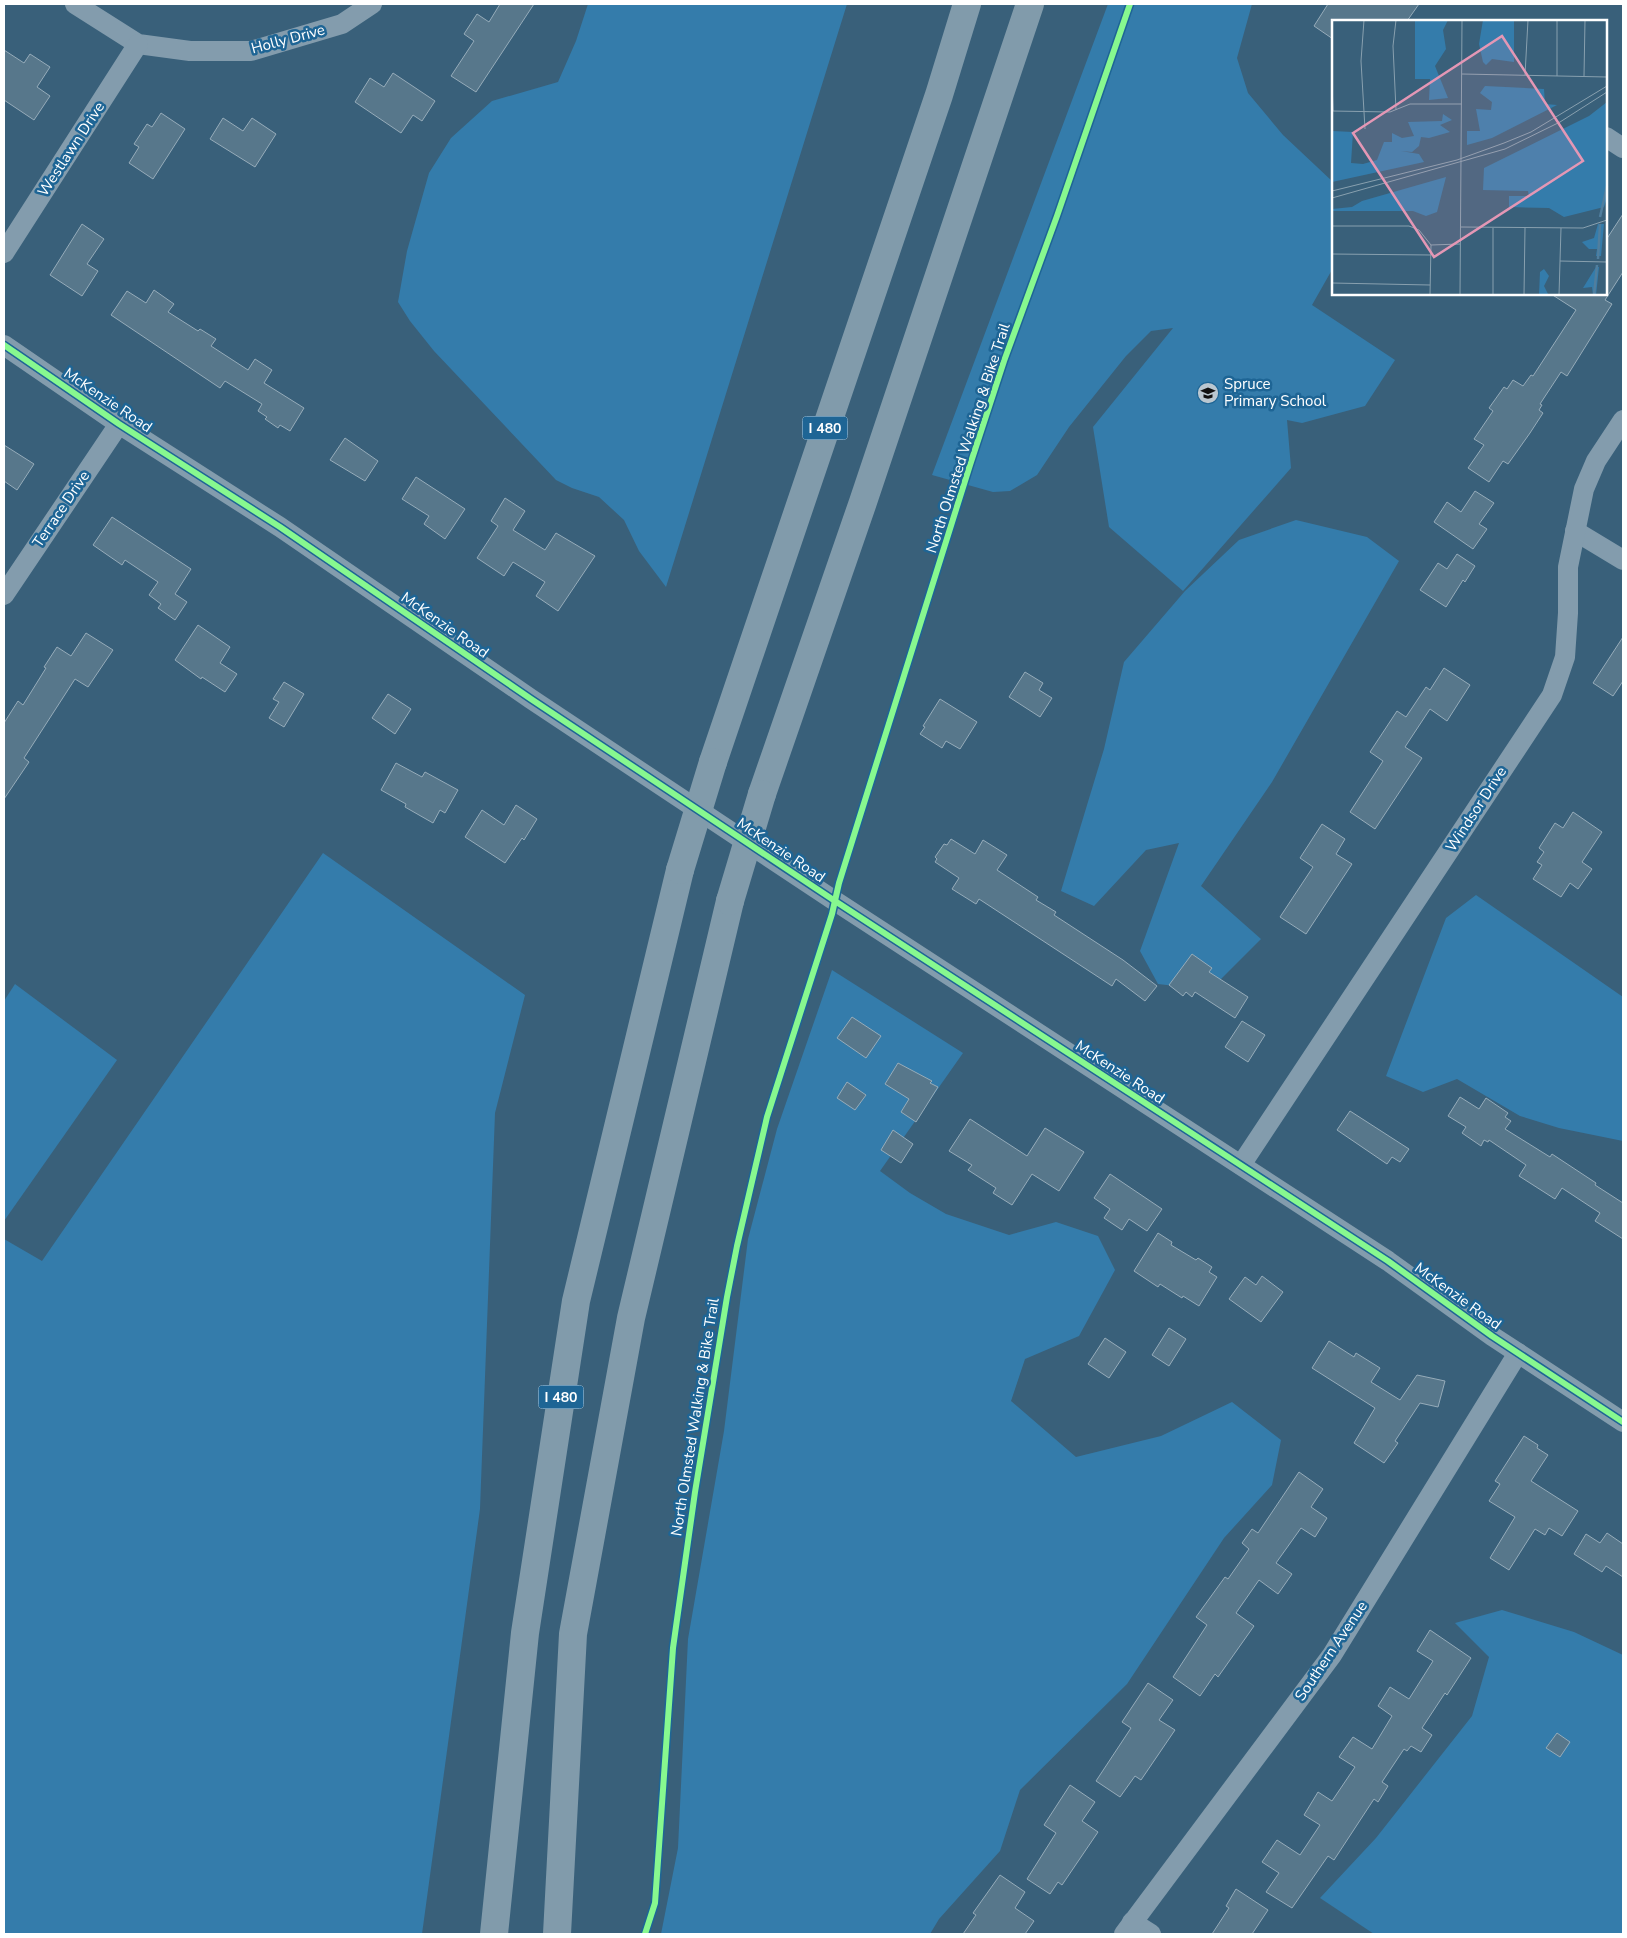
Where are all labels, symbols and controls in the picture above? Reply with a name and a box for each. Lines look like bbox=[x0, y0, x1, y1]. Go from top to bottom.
street label: Holly Drive bbox=[249, 20, 327, 58]
inset map bbox=[1332, 20, 1607, 295]
street label: Westlawn Drive bbox=[33, 98, 109, 200]
street label: North Olmsted Walking & Bike Trail bbox=[921, 320, 1015, 556]
street label: McKenzie Road bbox=[60, 363, 156, 437]
place label: Spruce Primary School bbox=[1224, 374, 1327, 411]
school or university icon: Spruce Primary School bbox=[1196, 381, 1220, 405]
road number: I 480 bbox=[802, 416, 848, 439]
street label: Terrace Drive bbox=[28, 467, 94, 551]
street label: McKenzie Road bbox=[397, 587, 493, 663]
street label: Windsor Drive bbox=[1441, 763, 1511, 855]
street label: McKenzie Road bbox=[733, 813, 829, 887]
street label: McKenzie Road bbox=[1072, 1036, 1168, 1108]
street label: McKenzie Road bbox=[1411, 1258, 1505, 1334]
street label: North Olmsted Walking & Bike Trail bbox=[666, 1296, 724, 1537]
road number: I 480 bbox=[538, 1385, 584, 1408]
street label: Southern Avenue bbox=[1290, 1597, 1372, 1705]

